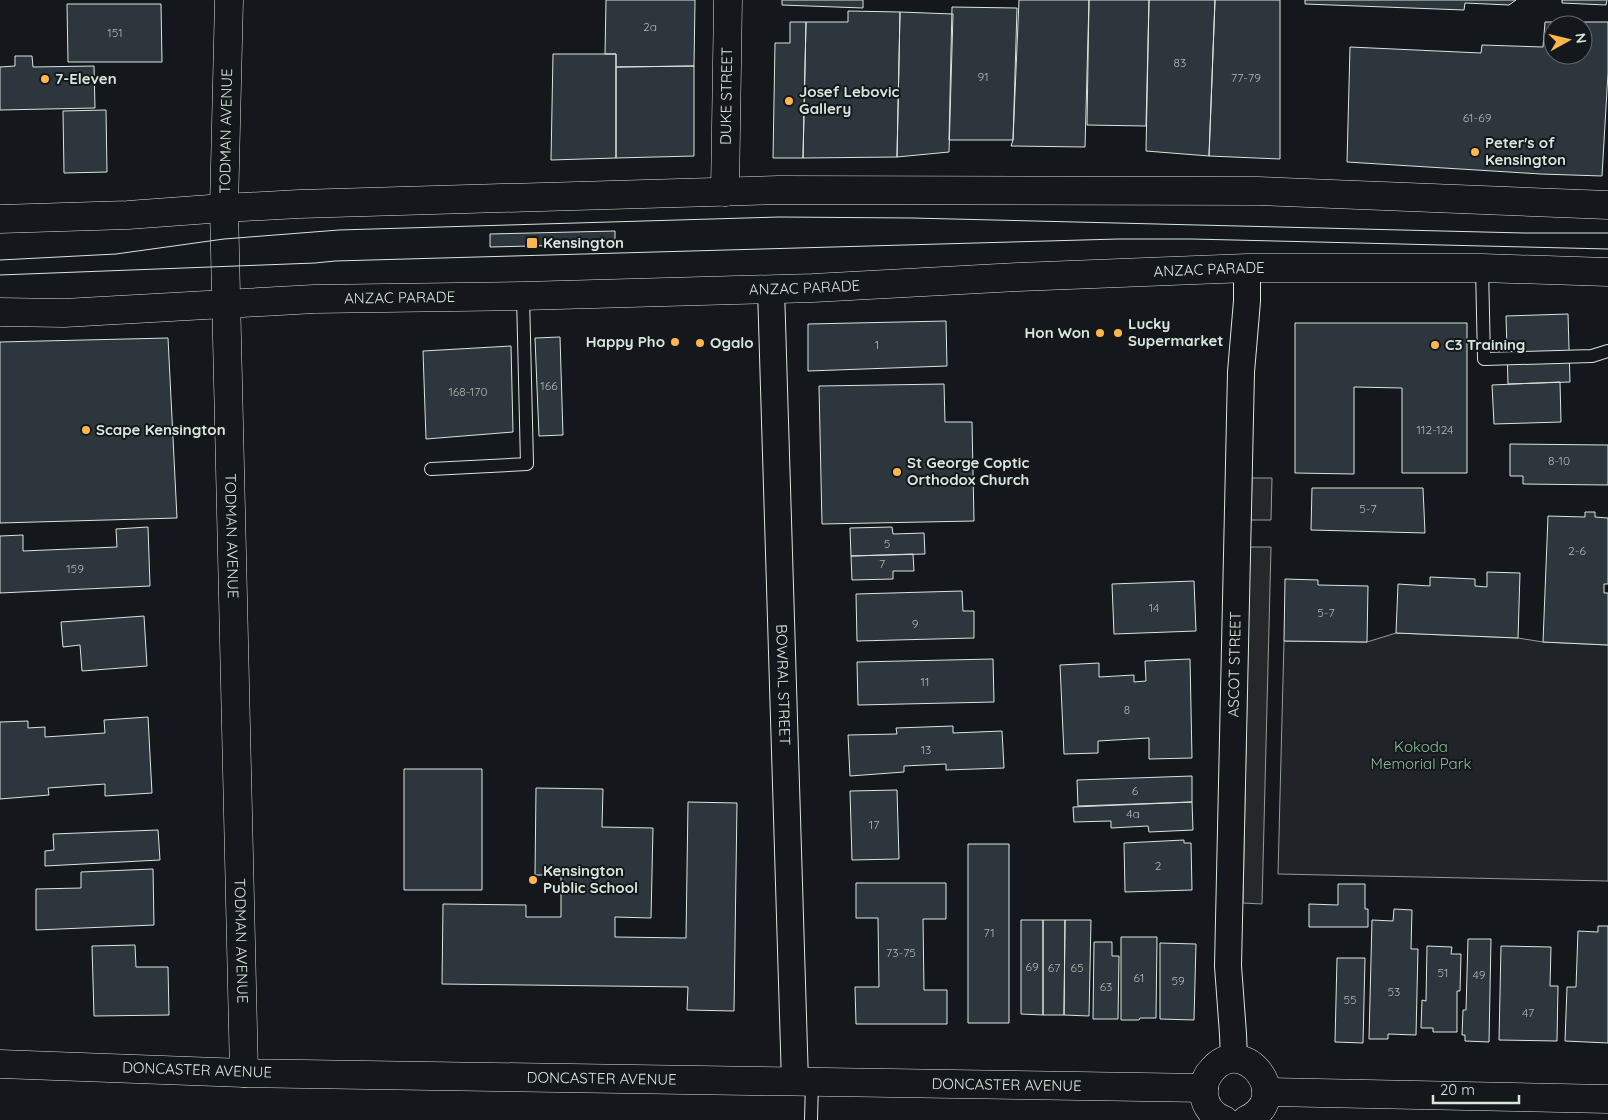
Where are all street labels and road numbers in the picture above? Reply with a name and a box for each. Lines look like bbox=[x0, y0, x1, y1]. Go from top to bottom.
street label: DUKE STREET bbox=[716, 47, 736, 145]
street label: TODMAN AVENUE bbox=[215, 68, 236, 194]
street label: ANZAC PARADE bbox=[1153, 258, 1265, 281]
street label: ANZAC PARADE bbox=[749, 275, 860, 299]
street label: ANZAC PARADE bbox=[344, 287, 455, 308]
street label: TODMAN AVENUE bbox=[221, 473, 243, 599]
street label: ASCOT STREET bbox=[1223, 611, 1245, 717]
street label: BOWRAL STREET bbox=[772, 624, 795, 746]
street label: TODMAN AVENUE bbox=[230, 878, 252, 1004]
street label: DONCASTER AVENUE bbox=[122, 1057, 272, 1082]
street label: DONCASTER AVENUE bbox=[527, 1067, 677, 1089]
street label: DONCASTER AVENUE bbox=[932, 1074, 1082, 1095]

